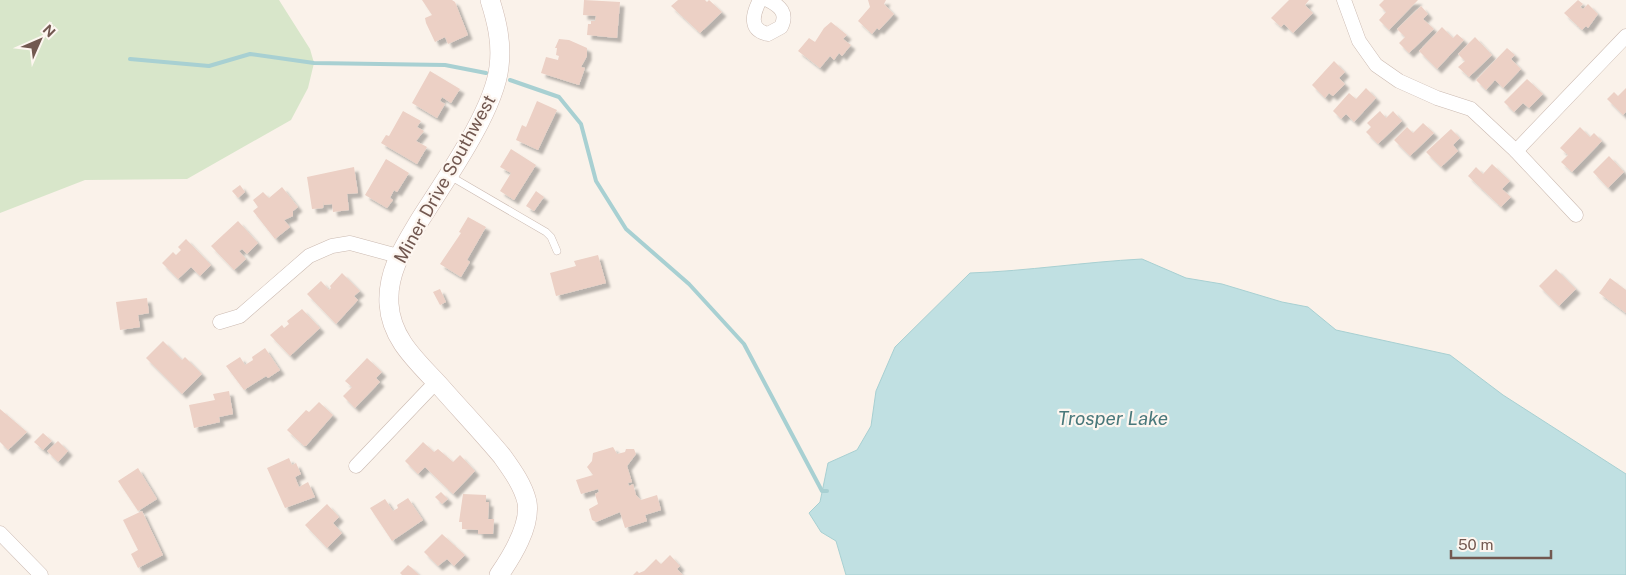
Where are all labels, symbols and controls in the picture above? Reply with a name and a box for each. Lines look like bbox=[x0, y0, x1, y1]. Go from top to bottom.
north arrow bbox=[15, 15, 65, 65]
text: N bbox=[40, 21, 59, 40]
street label: Miner Drive Southwest bbox=[389, 91, 500, 267]
water label: Trosper Lake bbox=[1058, 407, 1168, 429]
scale bar bbox=[1451, 528, 1551, 560]
text: 50 m bbox=[1458, 536, 1493, 553]

